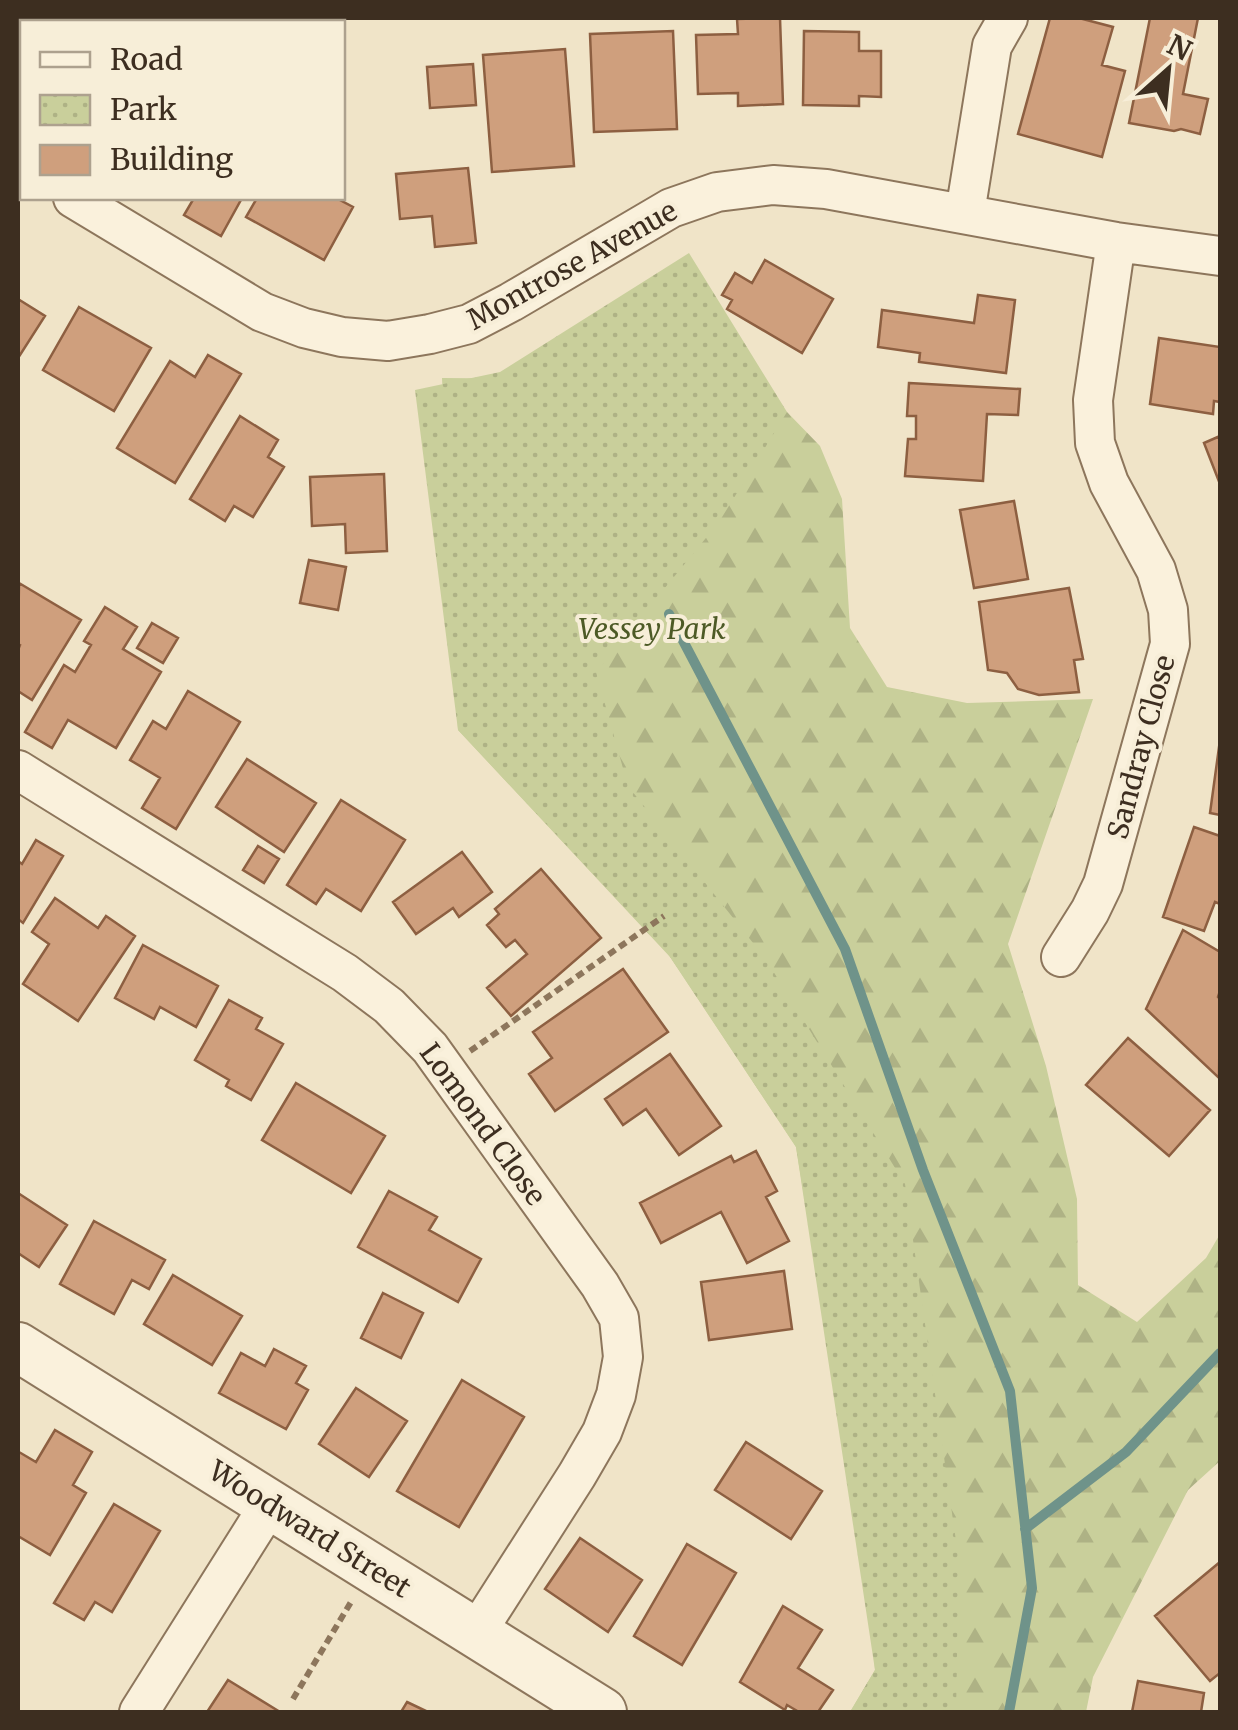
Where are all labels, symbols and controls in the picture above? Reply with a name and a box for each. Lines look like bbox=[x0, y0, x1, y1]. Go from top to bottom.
legend bbox=[20, 20, 345, 200]
north arrow bbox=[1118, 20, 1218, 120]
text: N bbox=[1161, 27, 1197, 69]
text: Road bbox=[110, 40, 183, 78]
text: Park bbox=[110, 90, 177, 128]
text: Building bbox=[110, 140, 233, 178]
street label: Montrose Avenue bbox=[461, 192, 683, 338]
park label: Vessey Park bbox=[578, 611, 726, 647]
street label: Sandray Close bbox=[1099, 651, 1183, 843]
street label: Lomond Close bbox=[412, 1036, 554, 1212]
street label: Woodward Street bbox=[201, 1452, 418, 1606]

